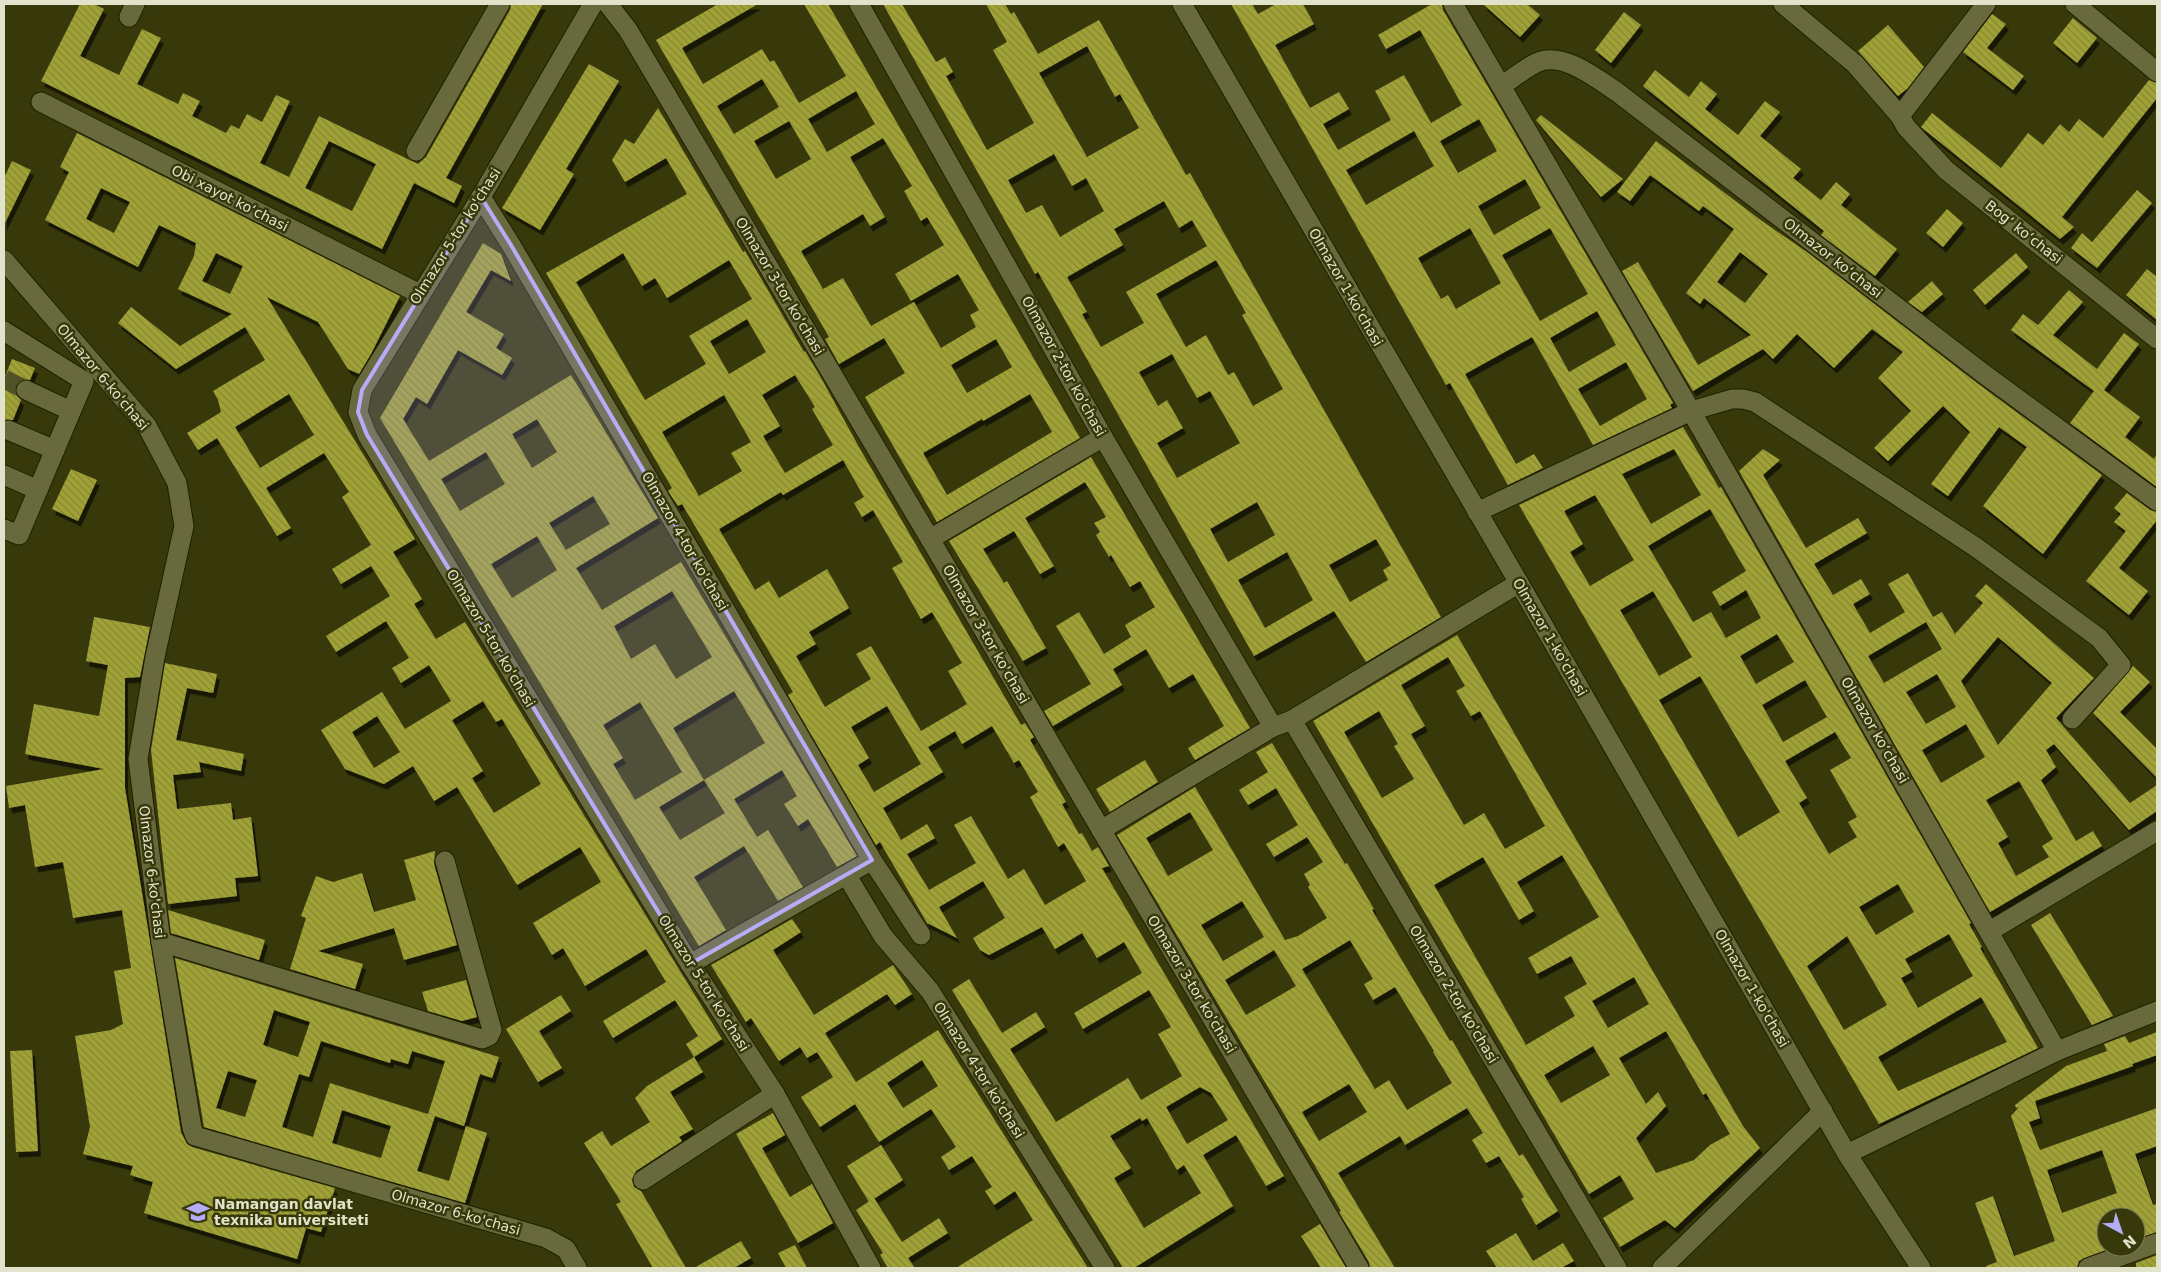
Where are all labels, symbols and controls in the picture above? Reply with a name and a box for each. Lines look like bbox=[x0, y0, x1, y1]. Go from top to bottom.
street label: Obi xayot koʻchasi bbox=[169, 162, 291, 234]
street label: Olmazor 5-tor ko'chasi bbox=[406, 165, 504, 307]
street label: Bogʻ koʻchasi bbox=[1982, 197, 2066, 267]
street label: Olmazor 3-tor ko'chasi bbox=[732, 214, 828, 358]
street label: Olmazor koʻchasi bbox=[1781, 215, 1885, 301]
street label: Olmazor 1-ko'chasi bbox=[1306, 225, 1386, 349]
street label: Olmazor 2-tor ko'chasi bbox=[1019, 293, 1109, 439]
street label: Olmazor 6-ko'chasi bbox=[54, 321, 152, 433]
street label: Olmazor 4-tor ko'chasi bbox=[639, 469, 731, 613]
street label: Olmazor 3-tor ko'chasi bbox=[940, 562, 1032, 706]
street label: Olmazor 5-tor ko'chasi bbox=[443, 566, 539, 710]
street label: Olmazor 1-ko'chasi bbox=[1510, 575, 1590, 699]
street label: Olmazor koʻchasi bbox=[1838, 674, 1912, 786]
street label: Olmazor 6-ko'chasi bbox=[136, 805, 168, 939]
street label: Olmazor 5-tor ko'chasi bbox=[655, 912, 753, 1054]
street label: Olmazor 3-tor ko'chasi bbox=[1144, 912, 1240, 1056]
street label: Olmazor 2-tor ko'chasi bbox=[1406, 922, 1502, 1066]
street label: Olmazor 1-ko'chasi bbox=[1712, 926, 1792, 1050]
street label: Olmazor 4-tor ko'chasi bbox=[930, 999, 1028, 1141]
street label: Olmazor 6-ko'chasi bbox=[390, 1186, 522, 1238]
place label: Namangan davlat texnika universiteti bbox=[214, 1196, 369, 1228]
school or university icon: Namangan davlat texnika universiteti bbox=[185, 1199, 211, 1225]
north arrow bbox=[2096, 1207, 2146, 1257]
text: N bbox=[2120, 1232, 2139, 1252]

